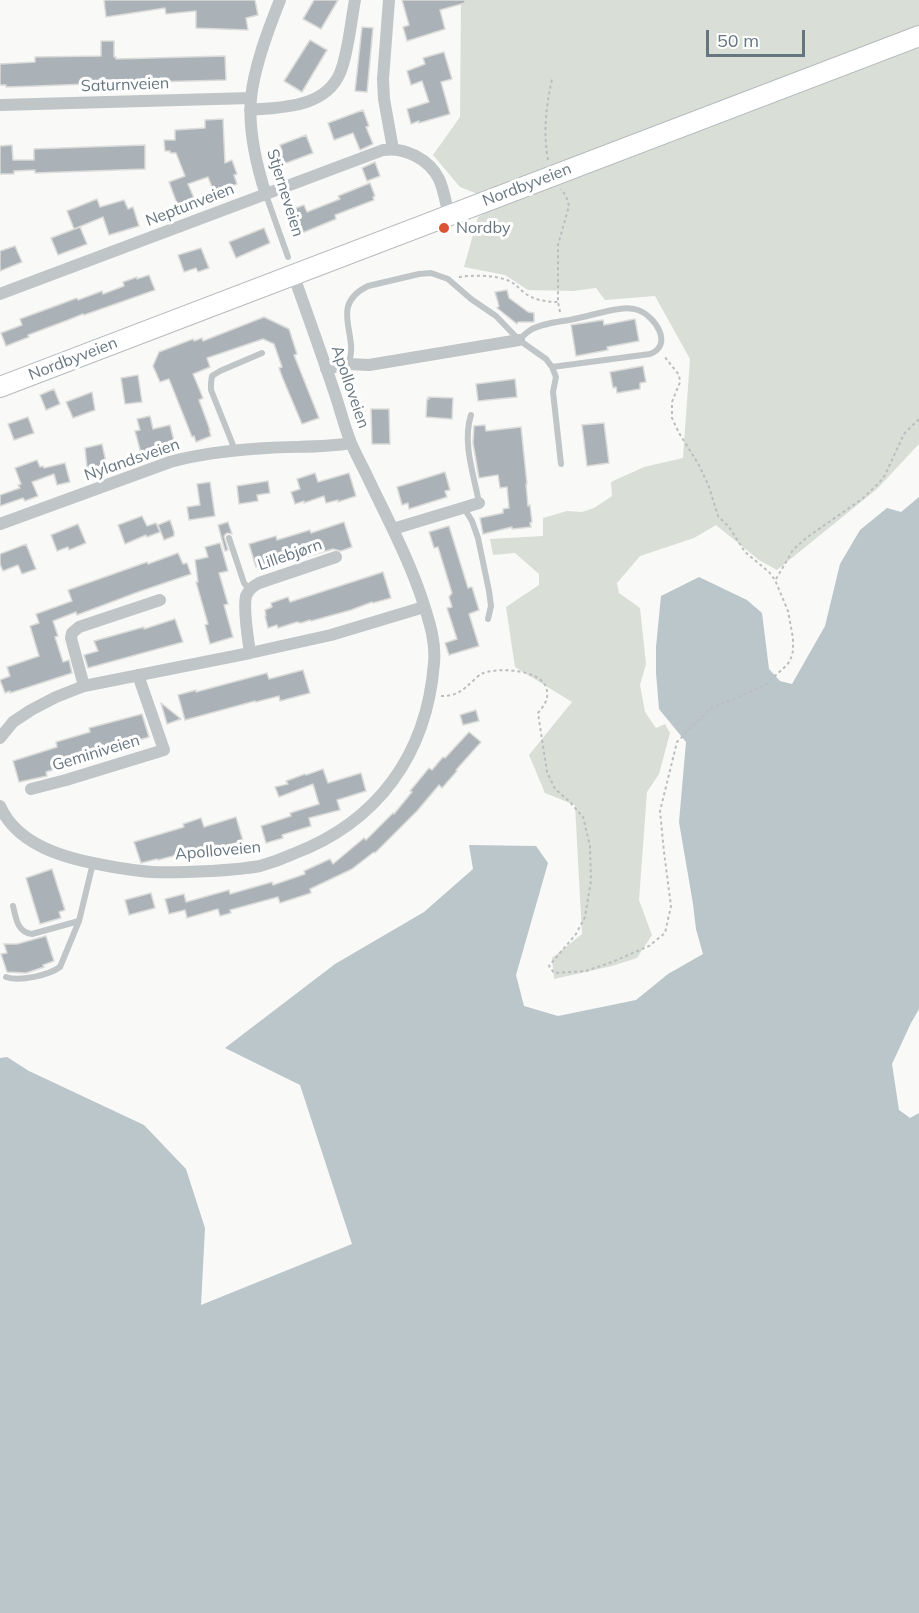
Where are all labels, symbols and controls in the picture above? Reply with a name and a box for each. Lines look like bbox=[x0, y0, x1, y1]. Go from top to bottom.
scale bar bbox=[709, 18, 808, 56]
text: 50 m bbox=[717, 29, 759, 52]
street label: Saturnveien bbox=[80, 74, 170, 96]
street label: Stjerneveien bbox=[263, 147, 307, 239]
street label: Nordbyveien bbox=[480, 159, 574, 211]
street label: Neptunveien bbox=[143, 179, 237, 231]
place label: Nordby bbox=[456, 218, 510, 238]
marker: Nordby bbox=[437, 221, 451, 235]
street label: Nordbyveien bbox=[26, 333, 120, 385]
street label: Apolloveien bbox=[327, 343, 373, 431]
street label: Nylandsveien bbox=[82, 435, 182, 485]
street label: Lillebjørn bbox=[255, 535, 325, 575]
street label: Geminiveien bbox=[50, 731, 142, 775]
street label: Apolloveien bbox=[174, 838, 262, 864]

